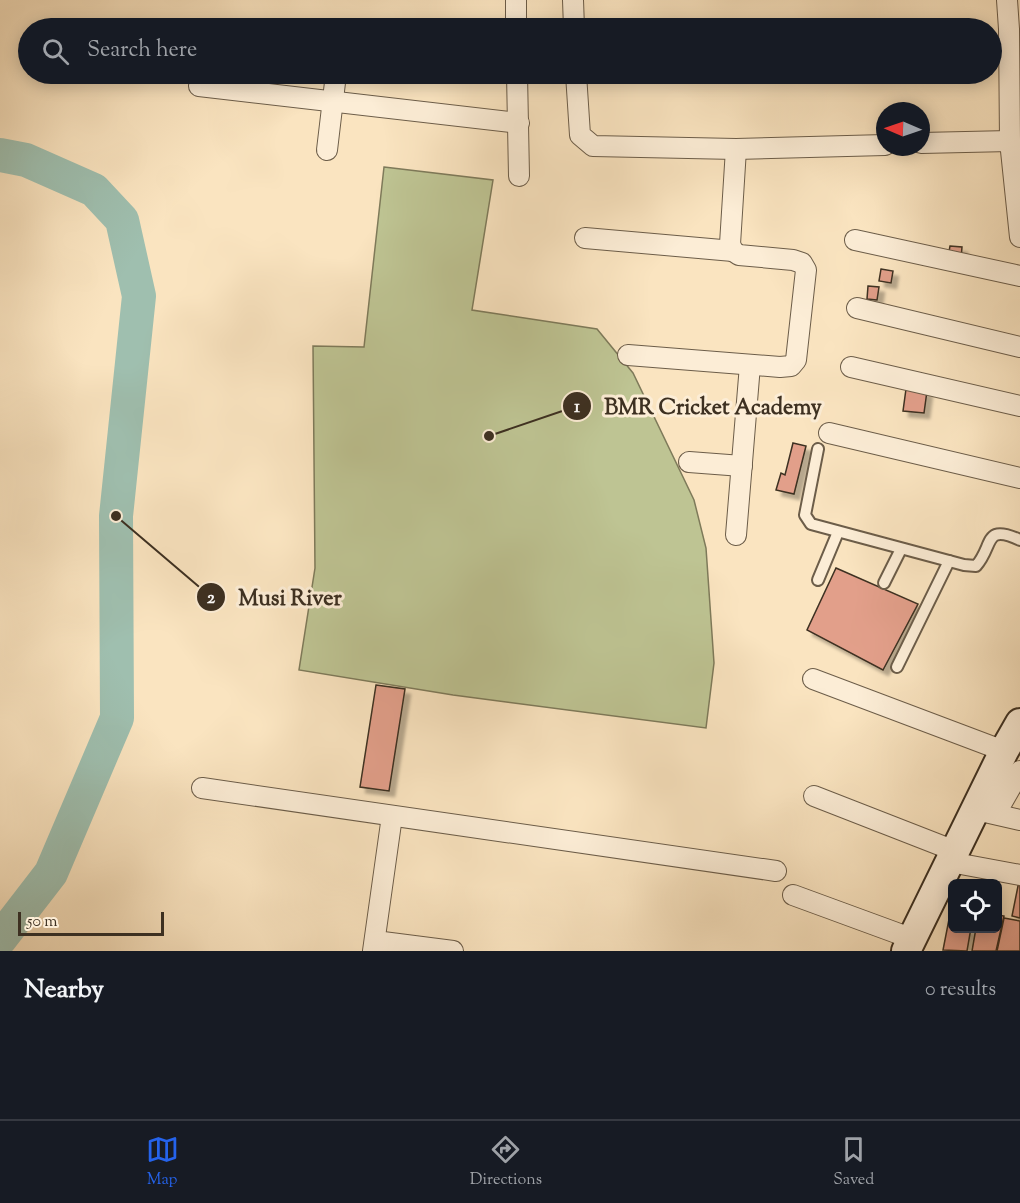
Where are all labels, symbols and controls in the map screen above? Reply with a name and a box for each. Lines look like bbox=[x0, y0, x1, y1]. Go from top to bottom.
search box bbox=[18, 18, 1002, 84]
icon: search bbox=[39, 35, 72, 68]
text: Search here bbox=[87, 35, 197, 67]
north arrow bbox=[876, 102, 930, 156]
callout: BMR Cricket Academy bbox=[562, 386, 833, 426]
text: BMR Cricket Academy bbox=[604, 393, 822, 425]
text: 1 bbox=[574, 395, 581, 421]
callout: Musi River bbox=[196, 577, 354, 617]
text: Musi River bbox=[238, 584, 342, 616]
text: 2 bbox=[207, 586, 216, 612]
map controls bbox=[948, 879, 1002, 933]
button: locate bbox=[948, 879, 1002, 933]
scale bar bbox=[18, 909, 164, 936]
text: 50 m bbox=[27, 911, 58, 934]
text: Nearby bbox=[24, 972, 104, 1009]
text: 0 results bbox=[925, 976, 996, 1005]
tab: Map bbox=[146, 1133, 179, 1192]
tab: Directions bbox=[470, 1133, 542, 1192]
tab: Saved bbox=[833, 1133, 874, 1192]

